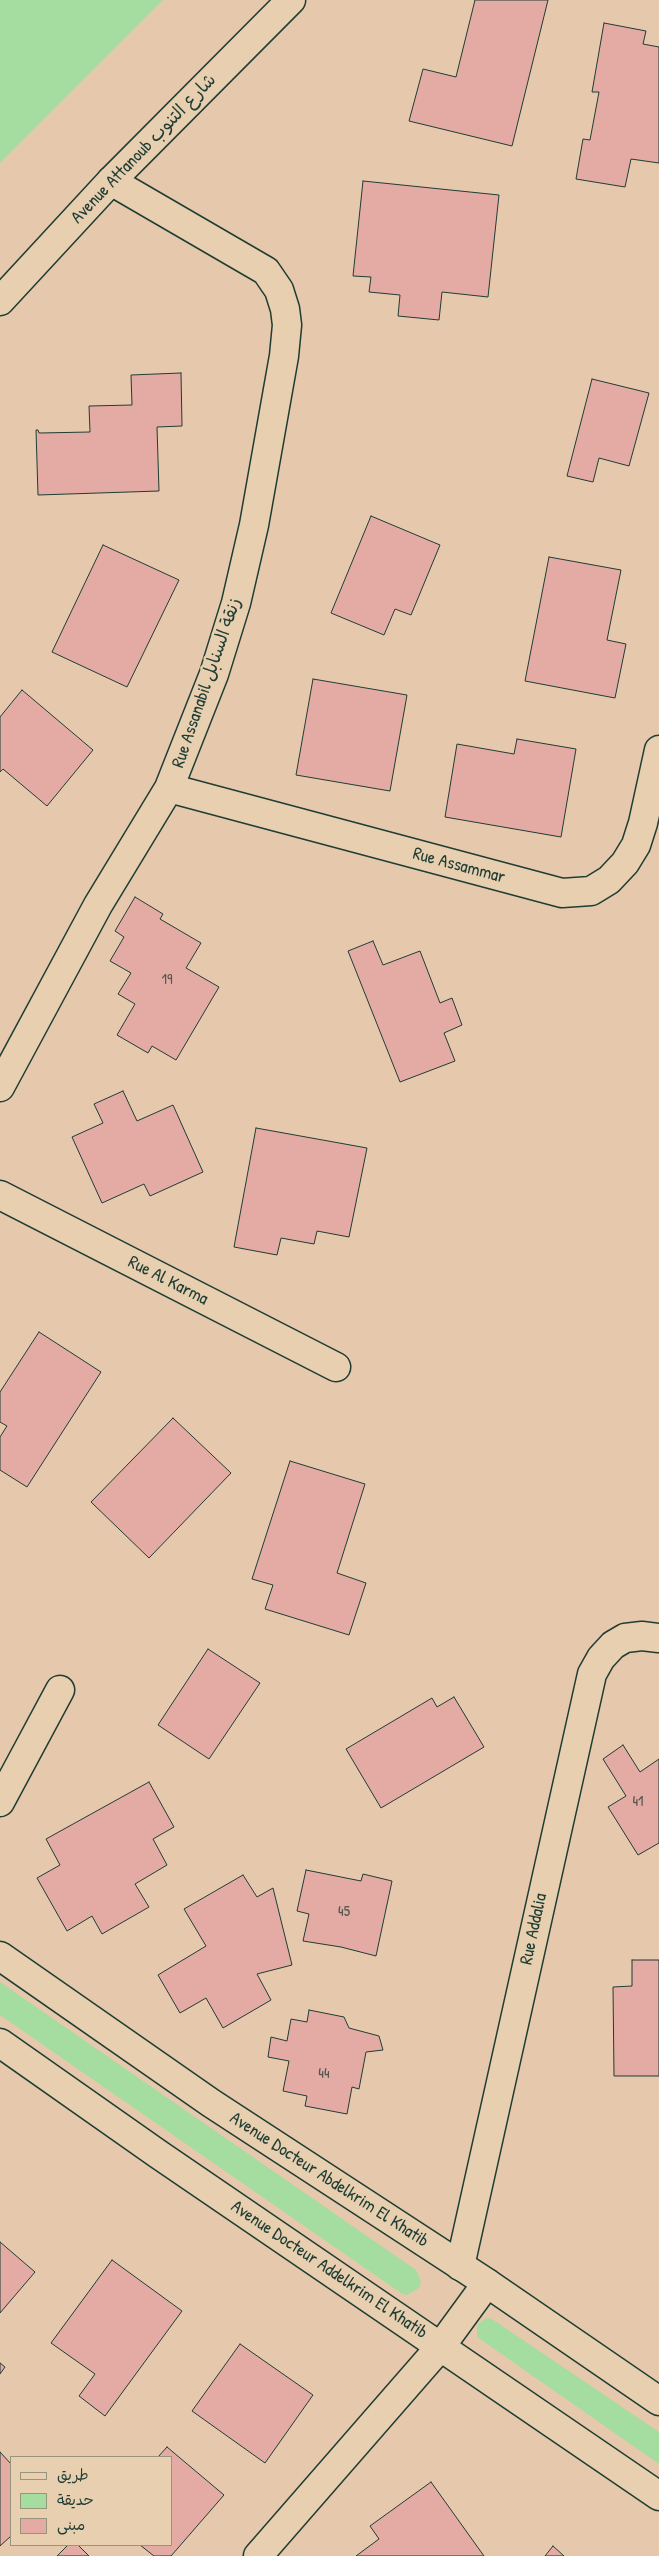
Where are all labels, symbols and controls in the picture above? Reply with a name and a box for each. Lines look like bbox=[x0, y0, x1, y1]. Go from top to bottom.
street label: Avenue Attanoub شارع التنوب bbox=[67, 70, 221, 228]
street label: Rue Assanabil زنقة السنابل bbox=[168, 595, 246, 771]
street label: Rue Assammar bbox=[410, 843, 508, 889]
house number: 19 bbox=[162, 971, 172, 989]
street label: Rue Al Karma bbox=[124, 1252, 212, 1310]
house number: 41 bbox=[632, 1793, 644, 1811]
street label: Rue Addalia bbox=[516, 1891, 552, 1967]
house number: 45 bbox=[338, 1903, 350, 1921]
house number: 44 bbox=[318, 2065, 330, 2083]
street label: Avenue Docteur Abdelkrim El Khatib bbox=[226, 2108, 432, 2252]
street label: Avenue Docteur Addelkrim El Khatib bbox=[227, 2196, 431, 2344]
legend bbox=[10, 2456, 172, 2546]
text: طريق bbox=[57, 2464, 89, 2485]
text: حديقة bbox=[57, 2489, 94, 2510]
text: مبنى bbox=[57, 2514, 85, 2535]

